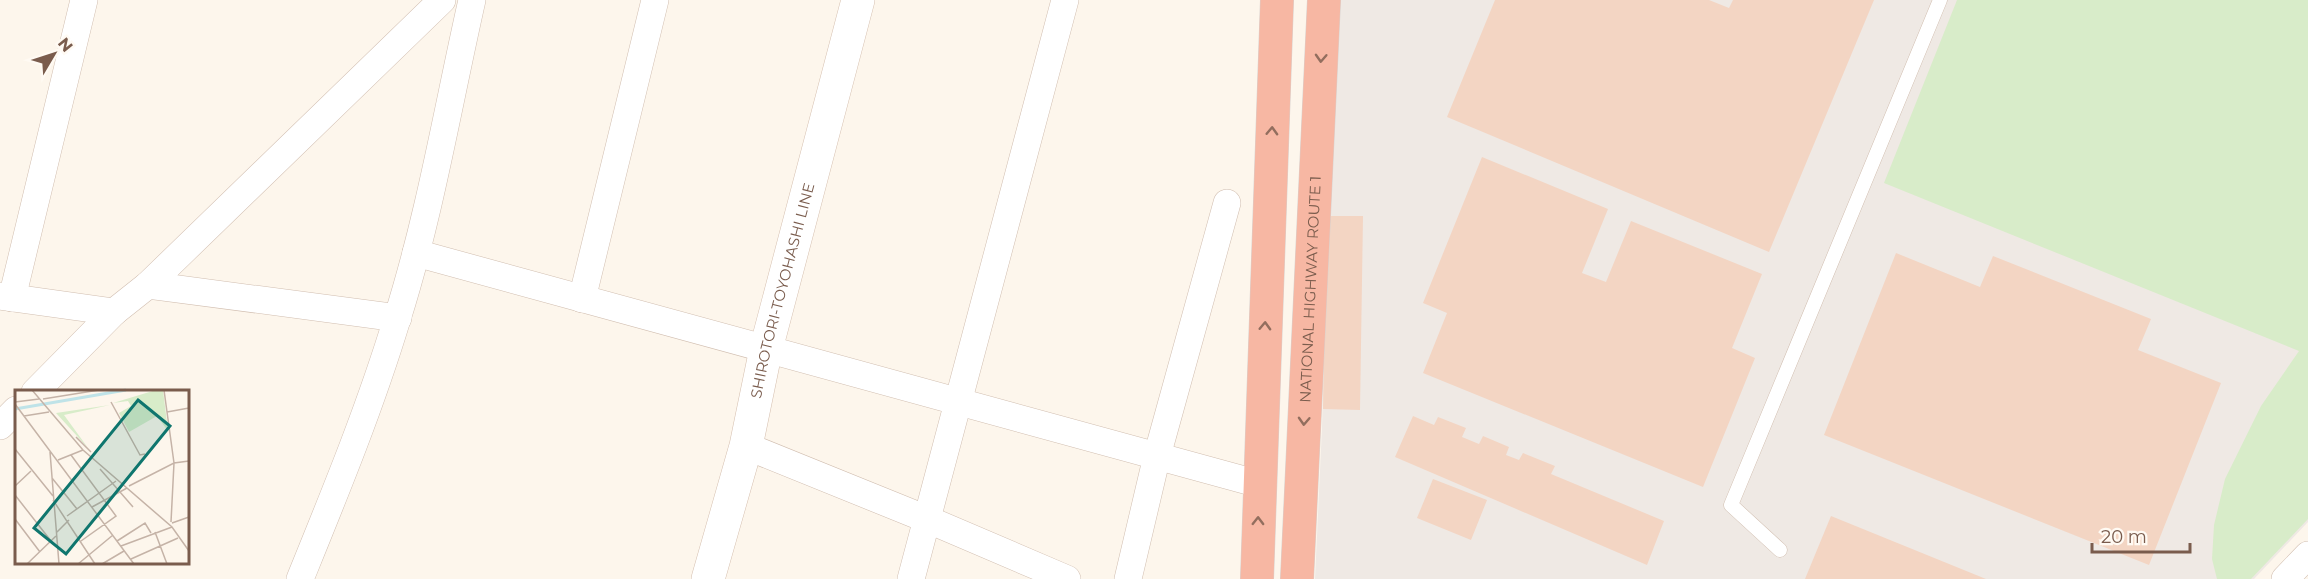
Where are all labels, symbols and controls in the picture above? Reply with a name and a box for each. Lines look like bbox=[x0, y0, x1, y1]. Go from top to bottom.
north arrow bbox=[24, 24, 84, 84]
text: N bbox=[54, 34, 77, 56]
one-way arrow bbox=[1314, 54, 1327, 63]
one-way arrow bbox=[1265, 126, 1278, 135]
street label: NATIONAL HIGHWAY ROUTE 1 bbox=[1295, 175, 1325, 403]
street label: SHIROTORI-TOYOHASHI LINE bbox=[746, 181, 818, 400]
one-way arrow bbox=[1258, 321, 1271, 330]
inset map bbox=[15, 390, 189, 564]
one-way arrow bbox=[1298, 417, 1311, 426]
one-way arrow bbox=[1252, 516, 1264, 525]
scale bar bbox=[2092, 516, 2190, 554]
text: 20 m bbox=[2101, 526, 2147, 548]

